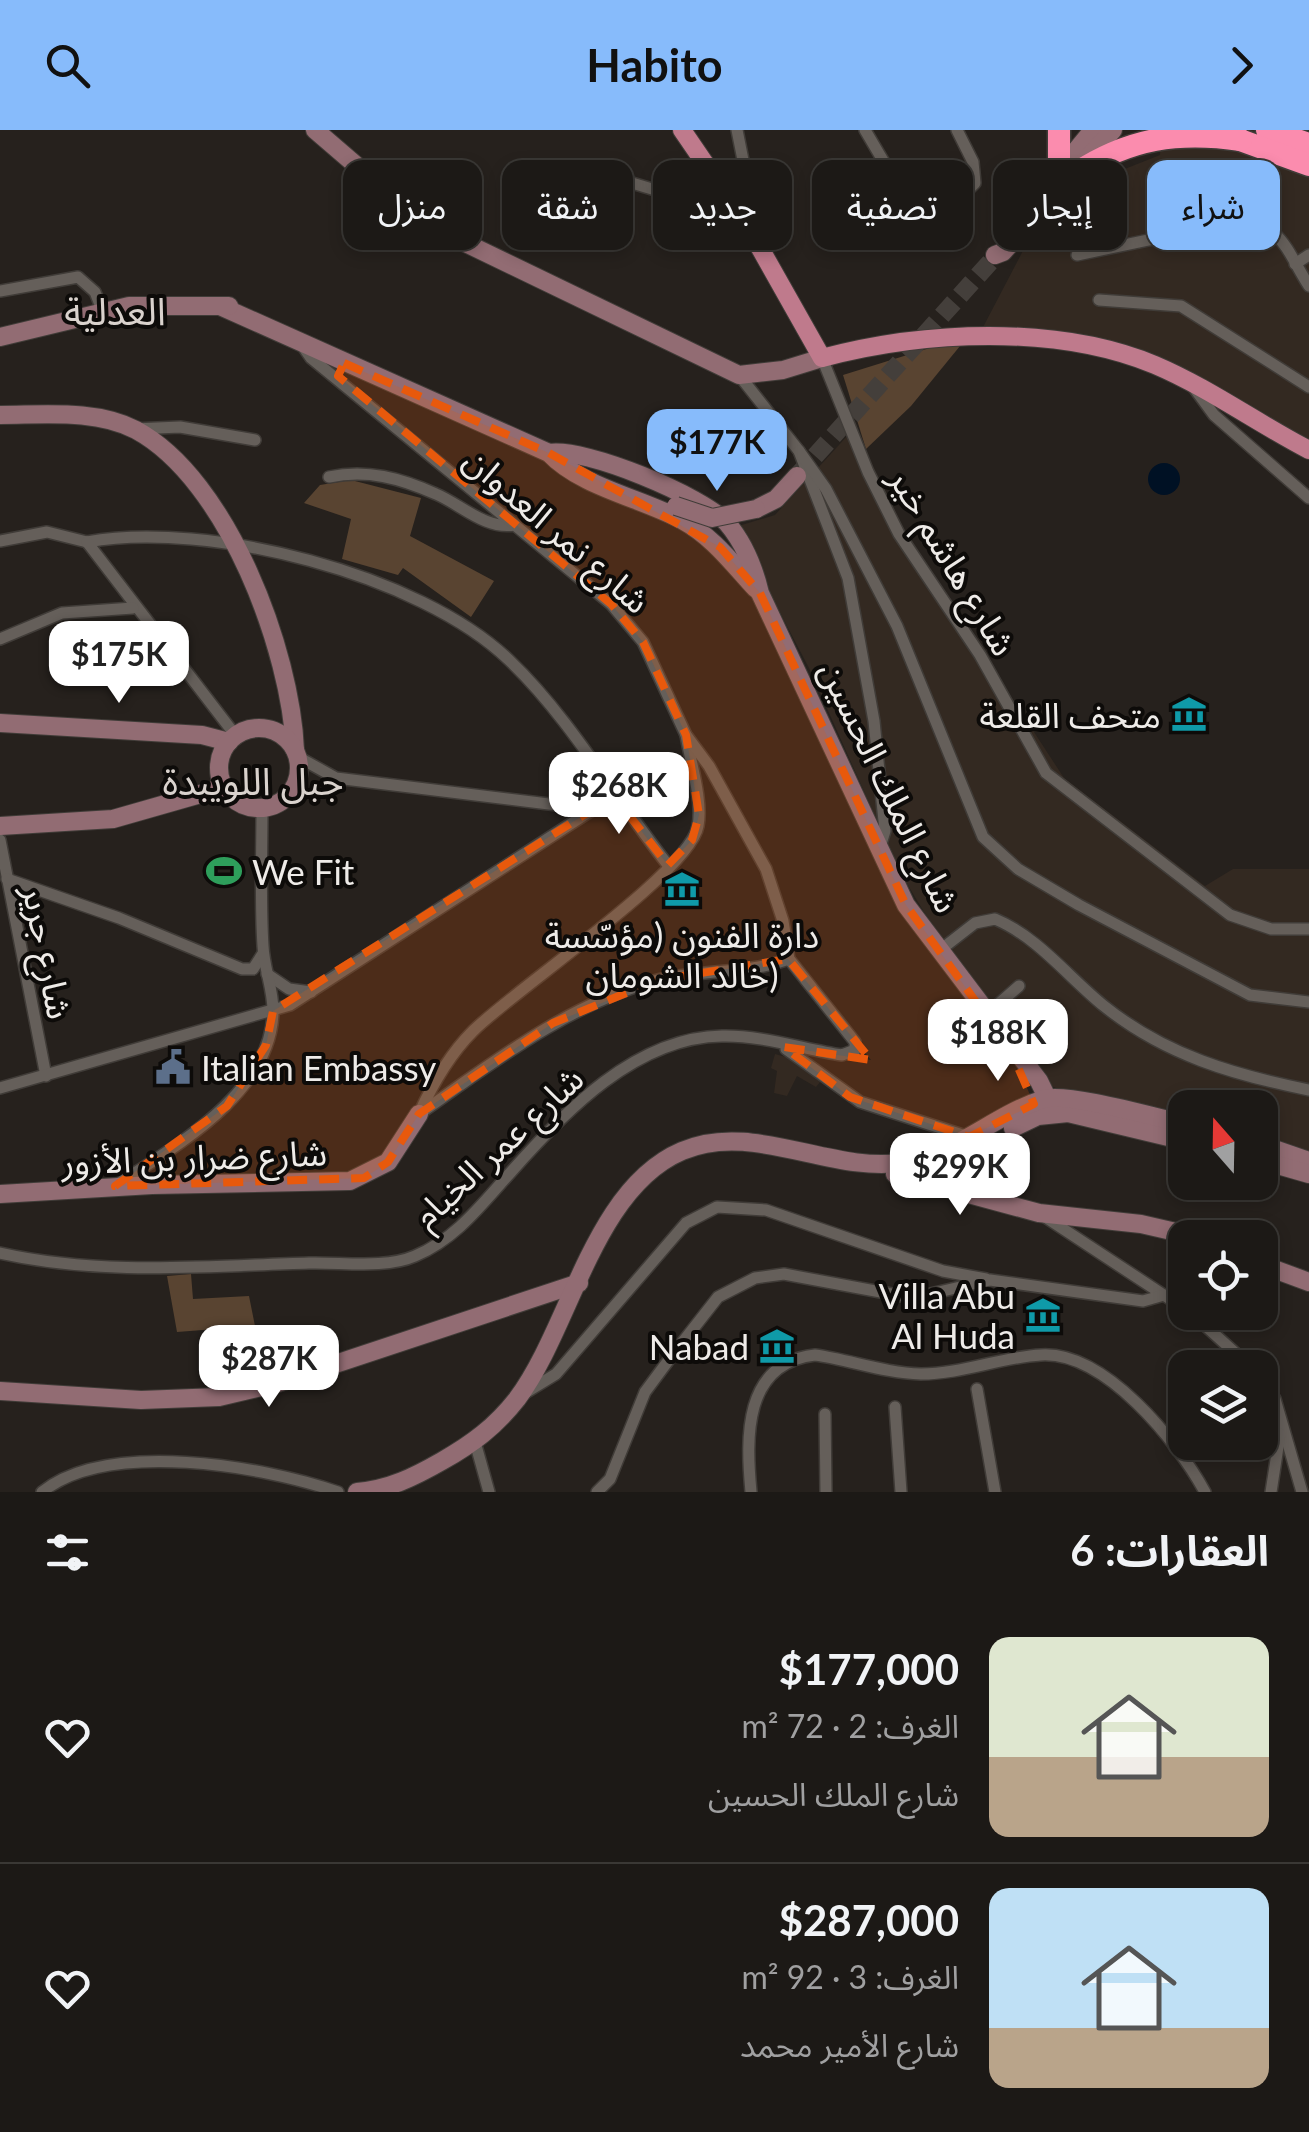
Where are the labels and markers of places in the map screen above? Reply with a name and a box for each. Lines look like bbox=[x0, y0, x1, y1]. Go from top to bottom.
pin: $177K bbox=[647, 409, 787, 494]
pin: $175K bbox=[49, 621, 189, 706]
place label: متحف القلعة bbox=[979, 693, 1161, 735]
museum icon: متحف القلعة bbox=[1170, 695, 1208, 733]
pin: $268K bbox=[549, 752, 689, 837]
place label: We Fit bbox=[252, 850, 355, 892]
sports icon: We Fit bbox=[205, 852, 243, 890]
museum icon: دارة الفنون (مؤسّسة خالد الشومان) bbox=[663, 870, 701, 908]
place label: دارة الفنون (مؤسّسة خالد الشومان) bbox=[545, 913, 819, 996]
pin: $188K bbox=[928, 999, 1068, 1084]
place label: Italian Embassy bbox=[201, 1046, 436, 1088]
public building icon: Italian Embassy bbox=[154, 1048, 192, 1086]
pin: $299K bbox=[890, 1133, 1030, 1218]
place label: Villa Abu Al Huda bbox=[878, 1274, 1015, 1356]
museum icon: Villa Abu Al Huda bbox=[1024, 1296, 1062, 1334]
pin: $287K bbox=[199, 1325, 339, 1410]
place label: Nabad bbox=[649, 1325, 749, 1367]
museum icon: Nabad bbox=[758, 1327, 796, 1365]

